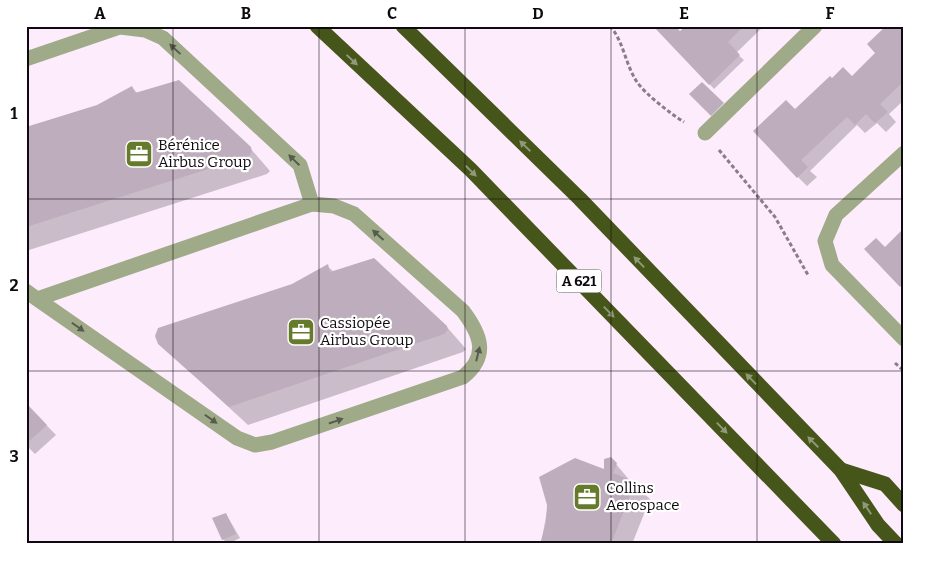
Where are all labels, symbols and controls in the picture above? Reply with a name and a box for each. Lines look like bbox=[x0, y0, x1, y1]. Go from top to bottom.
text: A bbox=[94, 4, 106, 23]
text: B bbox=[241, 4, 251, 23]
text: C bbox=[387, 4, 397, 23]
text: D bbox=[532, 4, 544, 23]
text: E bbox=[679, 4, 689, 23]
text: F bbox=[826, 4, 835, 23]
one-way arrow bbox=[169, 43, 181, 55]
one-way arrow bbox=[346, 54, 358, 66]
text: 1 bbox=[11, 104, 18, 123]
place label: Bérénice Airbus Group bbox=[158, 136, 252, 171]
office icon: Bérénice Airbus Group bbox=[124, 139, 154, 169]
one-way arrow bbox=[519, 140, 531, 152]
one-way arrow bbox=[288, 154, 300, 166]
one-way arrow bbox=[464, 165, 476, 177]
one-way arrow bbox=[372, 229, 384, 241]
one-way arrow bbox=[633, 256, 645, 268]
road number: A 621 bbox=[556, 270, 602, 292]
text: 2 bbox=[9, 276, 19, 295]
one-way arrow bbox=[603, 306, 615, 318]
place label: Cassiopée Airbus Group bbox=[320, 314, 414, 349]
office icon: Cassiopée Airbus Group bbox=[286, 317, 316, 347]
one-way arrow bbox=[71, 322, 84, 332]
one-way arrow bbox=[474, 347, 482, 362]
one-way arrow bbox=[745, 373, 757, 385]
one-way arrow bbox=[204, 414, 218, 424]
one-way arrow bbox=[329, 416, 344, 424]
one-way arrow bbox=[716, 422, 728, 434]
one-way arrow bbox=[807, 436, 819, 448]
text: 3 bbox=[9, 447, 19, 466]
place label: Collins Aerospace bbox=[606, 479, 679, 514]
office icon: Collins Aerospace bbox=[572, 482, 602, 512]
one-way arrow bbox=[862, 502, 872, 515]

